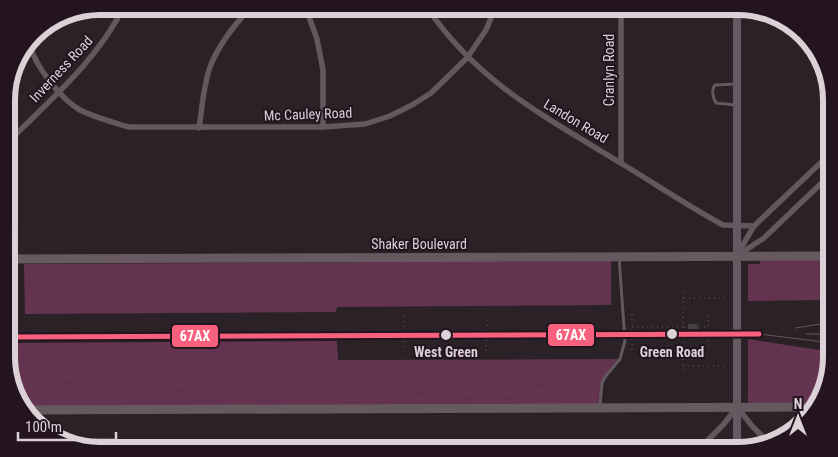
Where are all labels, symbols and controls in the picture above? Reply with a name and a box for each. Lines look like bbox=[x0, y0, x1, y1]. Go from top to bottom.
street label: Inverness Road bbox=[26, 33, 96, 105]
street label: Cranlyn Road bbox=[601, 34, 617, 106]
street label: Landon Road bbox=[541, 96, 611, 146]
street label: Mc Cauley Road bbox=[263, 104, 353, 124]
street label: Shaker Boulevard bbox=[371, 236, 467, 252]
line badge: 67AX bbox=[547, 323, 595, 347]
line badge: 67AX bbox=[171, 324, 219, 348]
text: 67AX bbox=[556, 327, 586, 343]
marker: Green Road bbox=[665, 327, 679, 341]
text: 67AX bbox=[180, 328, 210, 344]
marker: West Green bbox=[439, 328, 453, 342]
place label: West Green bbox=[414, 344, 478, 360]
place label: Green Road bbox=[640, 344, 704, 360]
north arrow bbox=[773, 392, 823, 442]
text: N bbox=[794, 396, 802, 412]
scale bar bbox=[18, 410, 115, 442]
text: 100 m bbox=[25, 418, 62, 436]

